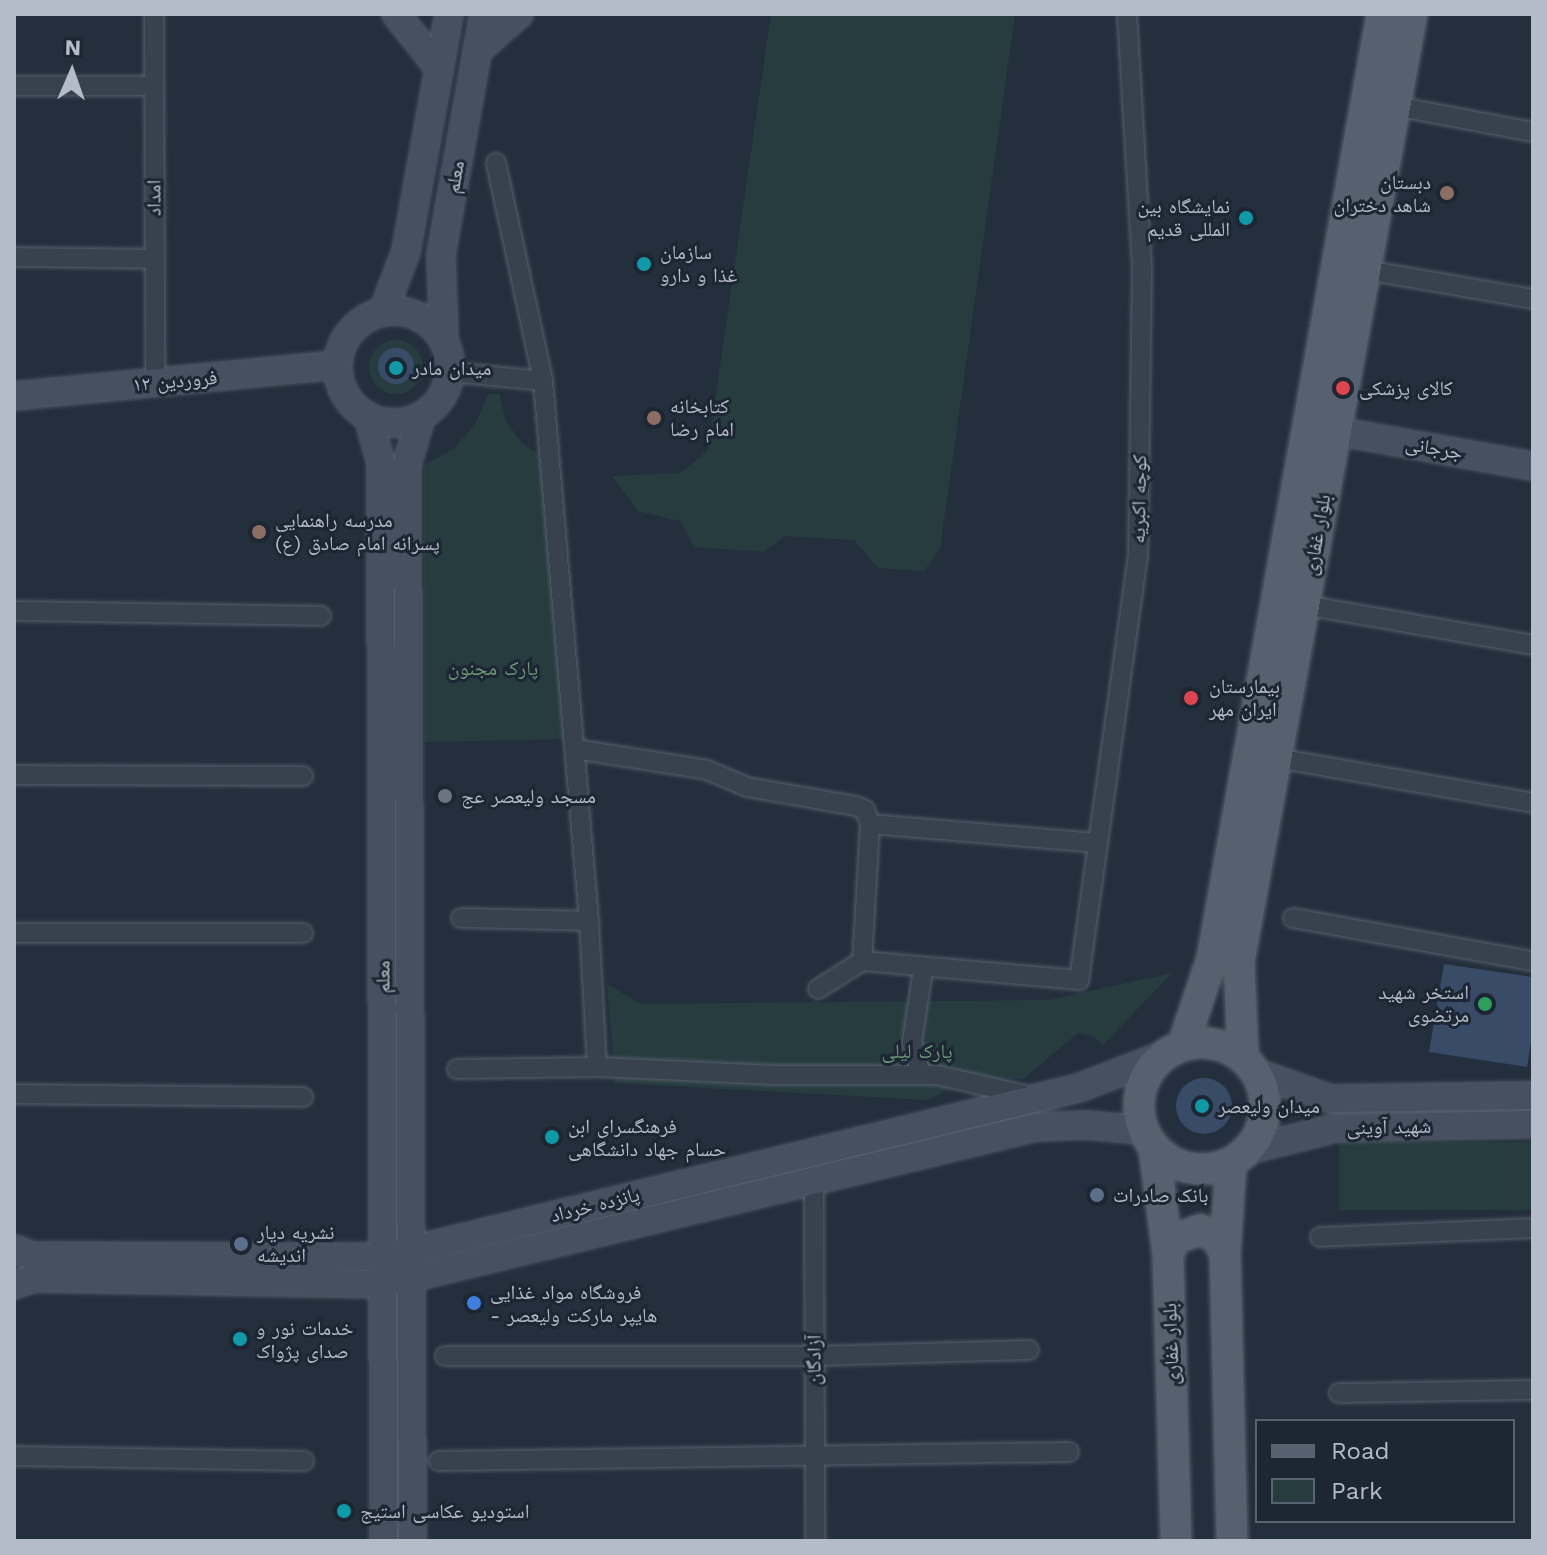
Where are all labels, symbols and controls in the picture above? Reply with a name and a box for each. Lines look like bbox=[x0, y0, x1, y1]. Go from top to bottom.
north arrow bbox=[32, 32, 112, 112]
text: N bbox=[64, 35, 81, 60]
street label: معلم bbox=[440, 159, 470, 195]
place label: دبستان شاهد دختران bbox=[1334, 170, 1431, 217]
street label: امداد bbox=[142, 180, 166, 216]
marker: دبستان شاهد دختران bbox=[1438, 184, 1456, 202]
place label: نمایشگاه بین المللی قدیم bbox=[1137, 194, 1230, 241]
marker: نمایشگاه بین المللی قدیم bbox=[1237, 209, 1255, 227]
place label: سازمان غذا و دارو bbox=[660, 240, 737, 287]
marker: سازمان غذا و دارو bbox=[635, 255, 653, 273]
place label: میدان مادر bbox=[412, 356, 491, 380]
marker: میدان مادر bbox=[387, 359, 405, 377]
street label: ۱۲ فروردین bbox=[132, 365, 218, 397]
place label: کالای پزشکی bbox=[1359, 376, 1453, 400]
marker: کالای پزشکی bbox=[1334, 379, 1352, 397]
place label: کتابخانه امام رضا bbox=[670, 394, 734, 441]
marker: کتابخانه امام رضا bbox=[645, 409, 663, 427]
street label: جرجانی bbox=[1403, 431, 1465, 465]
street label: کوچه اکبریه bbox=[1126, 454, 1152, 544]
street label: بلوار غفاری bbox=[1298, 493, 1336, 577]
place label: مدرسه راهنمایی پسرانه امام صادق (ع) bbox=[275, 508, 440, 555]
marker: مدرسه راهنمایی پسرانه امام صادق (ع) bbox=[250, 523, 268, 541]
park label: پارک مجنون bbox=[448, 656, 538, 680]
place label: بیمارستان ایران مهر bbox=[1209, 674, 1280, 721]
marker: بیمارستان ایران مهر bbox=[1180, 687, 1202, 709]
place label: مسجد ولیعصر عج bbox=[461, 784, 596, 808]
marker: مسجد ولیعصر عج bbox=[436, 787, 454, 805]
street label: معلم bbox=[371, 961, 395, 993]
place label: استخر شهید مرتضوی bbox=[1378, 980, 1469, 1027]
marker: استخر شهید مرتضوی bbox=[1476, 995, 1494, 1013]
park label: پارک لیلی bbox=[882, 1039, 952, 1063]
place label: میدان ولیعصر bbox=[1218, 1094, 1320, 1118]
marker: میدان ولیعصر bbox=[1193, 1097, 1211, 1115]
place label: فرهنگسرای ابن حسام جهاد دانشگاهی bbox=[568, 1114, 726, 1161]
street label: شهید آوینی bbox=[1346, 1114, 1432, 1140]
marker: فرهنگسرای ابن حسام جهاد دانشگاهی bbox=[543, 1128, 561, 1146]
street label: پانزده خرداد bbox=[548, 1182, 642, 1228]
place label: بانک صادرات bbox=[1113, 1183, 1208, 1207]
marker: بانک صادرات bbox=[1088, 1186, 1106, 1204]
place label: نشریه دیار اندیشه bbox=[257, 1220, 334, 1267]
marker: نشریه دیار اندیشه bbox=[232, 1235, 250, 1253]
place label: فروشگاه مواد غذایی - هایپر مارکت ولیعصر bbox=[490, 1280, 657, 1327]
marker: فروشگاه مواد غذایی - هایپر مارکت ولیعصر bbox=[465, 1294, 483, 1312]
street label: بلوار غفاری bbox=[1158, 1303, 1184, 1385]
place label: خدمات نور و صدای پژواک bbox=[256, 1316, 353, 1363]
marker: خدمات نور و صدای پژواک bbox=[231, 1330, 249, 1348]
street label: آزادگان bbox=[802, 1335, 826, 1385]
legend bbox=[1255, 1419, 1515, 1523]
text: Road bbox=[1331, 1437, 1390, 1465]
text: Park bbox=[1331, 1477, 1383, 1505]
place label: استودیو عکاسی استیج bbox=[360, 1499, 529, 1523]
marker: استودیو عکاسی استیج bbox=[335, 1502, 353, 1520]

